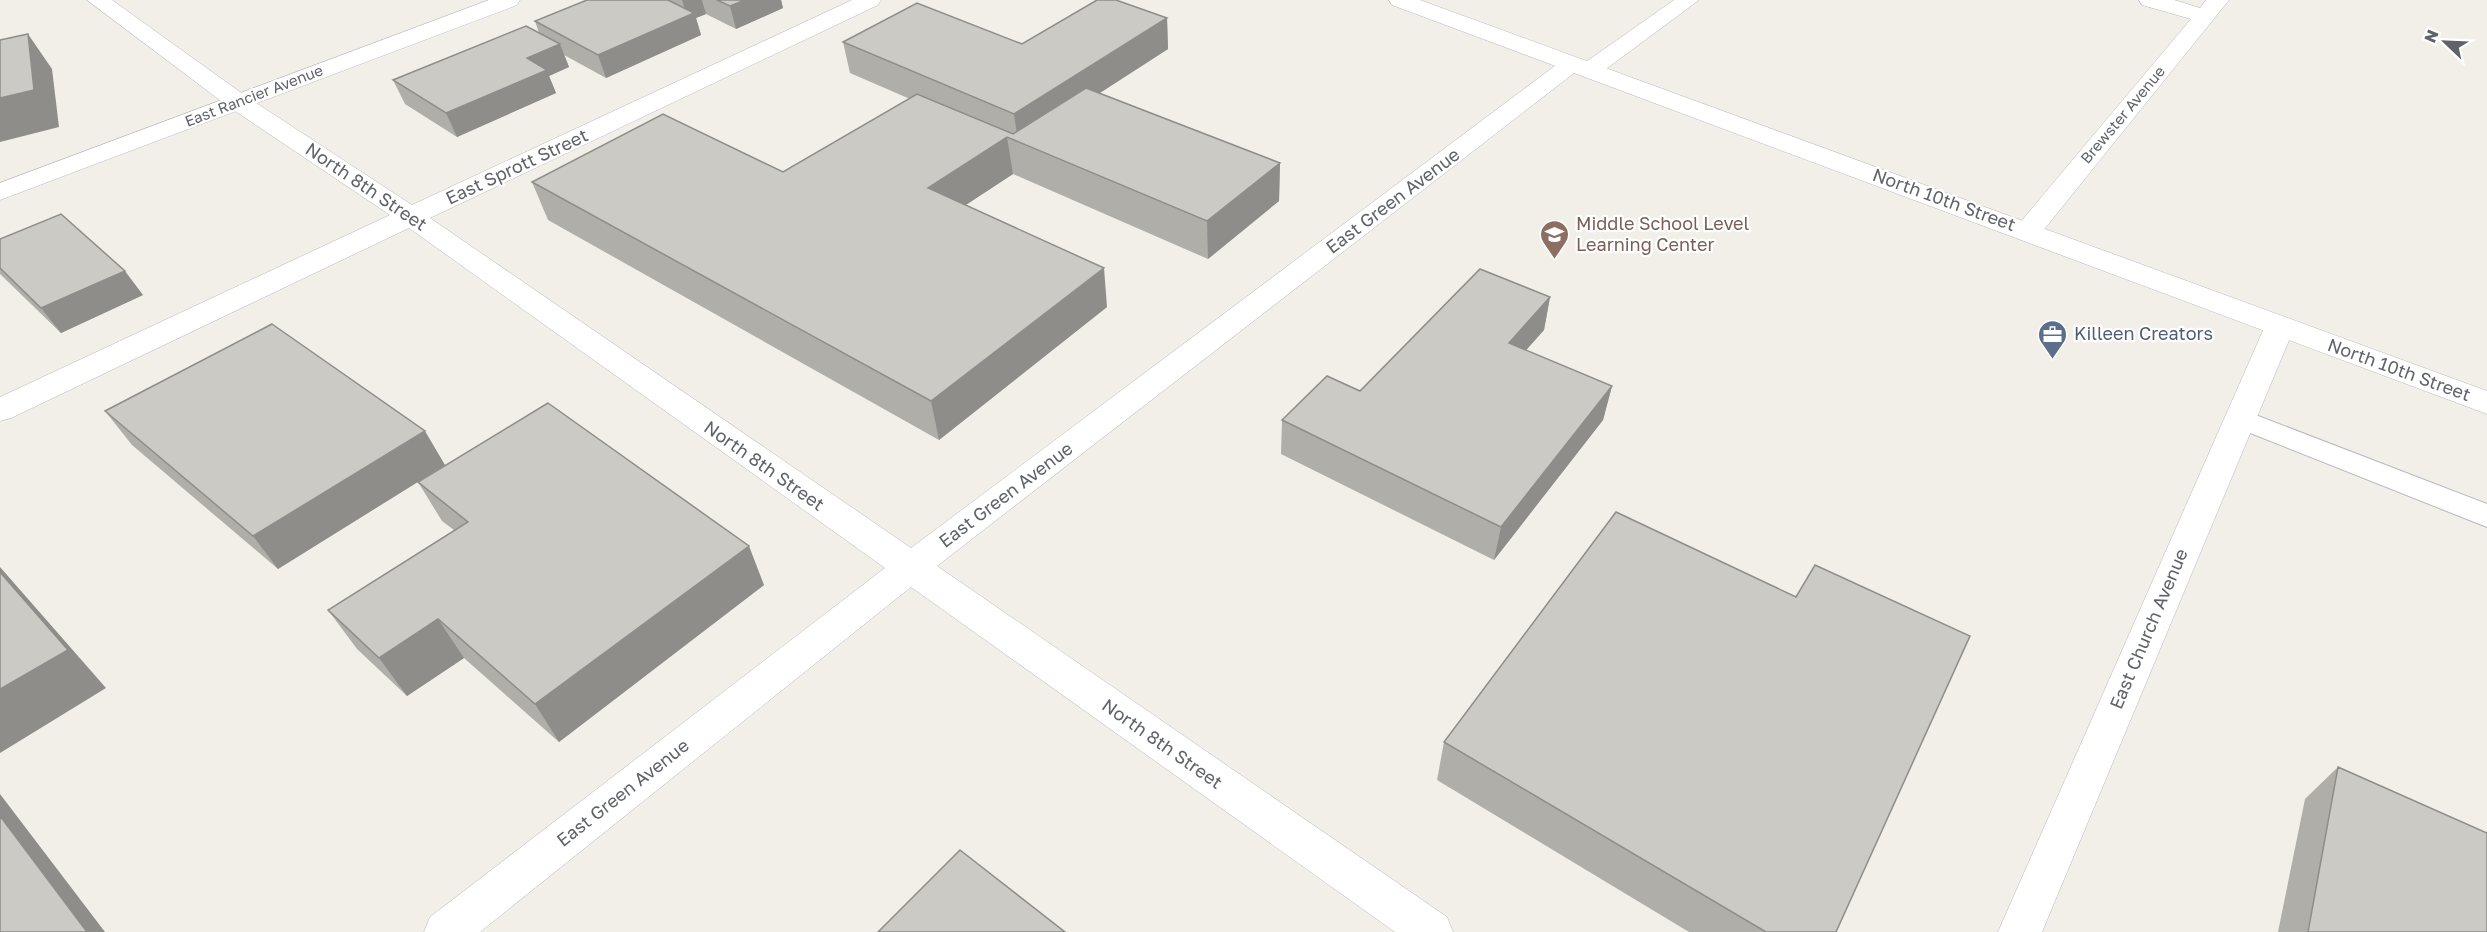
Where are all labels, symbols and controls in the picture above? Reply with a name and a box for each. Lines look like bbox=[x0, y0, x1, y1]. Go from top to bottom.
north arrow bbox=[2415, 12, 2475, 72]
text: N bbox=[2420, 27, 2443, 46]
street label: East Rancier Avenue bbox=[182, 60, 325, 130]
street label: Brewster Avenue bbox=[2076, 62, 2168, 167]
street label: East Sprott Street bbox=[442, 123, 591, 209]
street label: North 8th Street bbox=[302, 137, 431, 235]
street label: East Green Avenue bbox=[1321, 143, 1464, 258]
street label: North 10th Street bbox=[1870, 163, 2019, 235]
place label: Middle School Level Learning Center bbox=[1576, 212, 1750, 255]
school or university icon: Middle School Level Learning Center bbox=[1539, 218, 1571, 260]
office icon: Killeen Creators bbox=[2037, 318, 2069, 360]
place label: Killeen Creators bbox=[2074, 322, 2213, 344]
street label: North 10th Street bbox=[2325, 333, 2474, 405]
street label: North 8th Street bbox=[700, 416, 829, 515]
street label: East Green Avenue bbox=[934, 437, 1077, 552]
street label: East Church Avenue bbox=[2104, 545, 2192, 712]
street label: North 8th Street bbox=[1098, 694, 1227, 793]
street label: East Green Avenue bbox=[552, 734, 693, 851]

